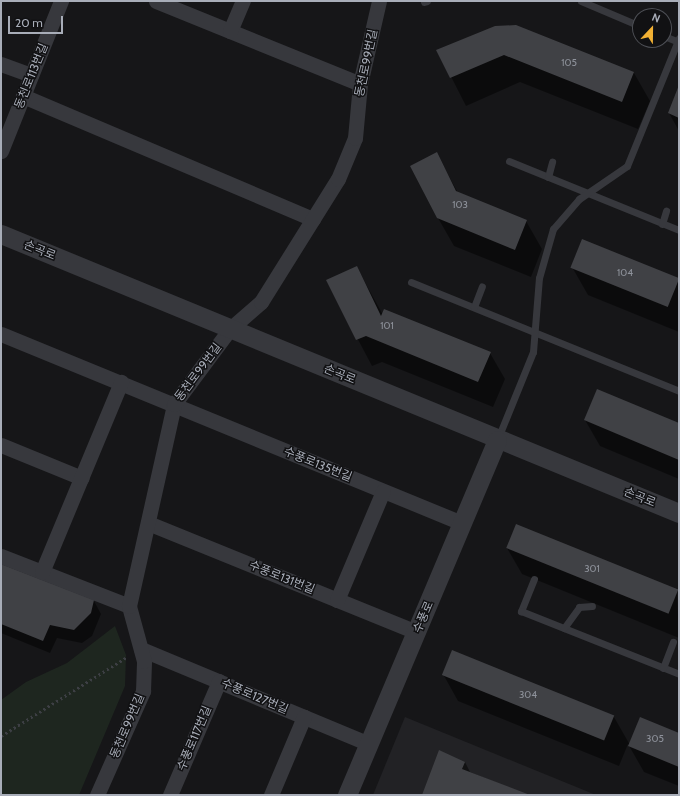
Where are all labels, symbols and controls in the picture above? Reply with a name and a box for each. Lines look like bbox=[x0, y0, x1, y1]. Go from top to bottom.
scale bar bbox=[10, 8, 65, 34]
north arrow bbox=[632, 8, 672, 48]
text: N bbox=[650, 10, 662, 26]
text: 20 m bbox=[15, 15, 43, 30]
street label: 동천로99번길 bbox=[352, 28, 380, 98]
street label: 동천로113번길 bbox=[11, 41, 51, 111]
house number: 105 bbox=[561, 57, 577, 69]
house number: 103 bbox=[452, 199, 468, 211]
street label: 손곡로 bbox=[22, 237, 58, 263]
house number: 104 bbox=[617, 267, 633, 279]
house number: 101 bbox=[380, 320, 394, 332]
street label: 동천로99번길 bbox=[172, 340, 224, 404]
street label: 손곡로 bbox=[322, 361, 358, 387]
street label: 수풍로135번길 bbox=[282, 444, 354, 484]
street label: 손곡로 bbox=[622, 484, 658, 510]
street label: 수풍로131번길 bbox=[247, 557, 317, 597]
house number: 301 bbox=[584, 563, 600, 575]
street label: 수풍로 bbox=[410, 599, 436, 635]
street label: 수풍로127번길 bbox=[219, 675, 291, 717]
house number: 304 bbox=[519, 689, 537, 701]
street label: 동천로99번길 bbox=[107, 692, 147, 760]
street label: 수풍로117번길 bbox=[174, 703, 214, 773]
house number: 305 bbox=[646, 733, 664, 745]

